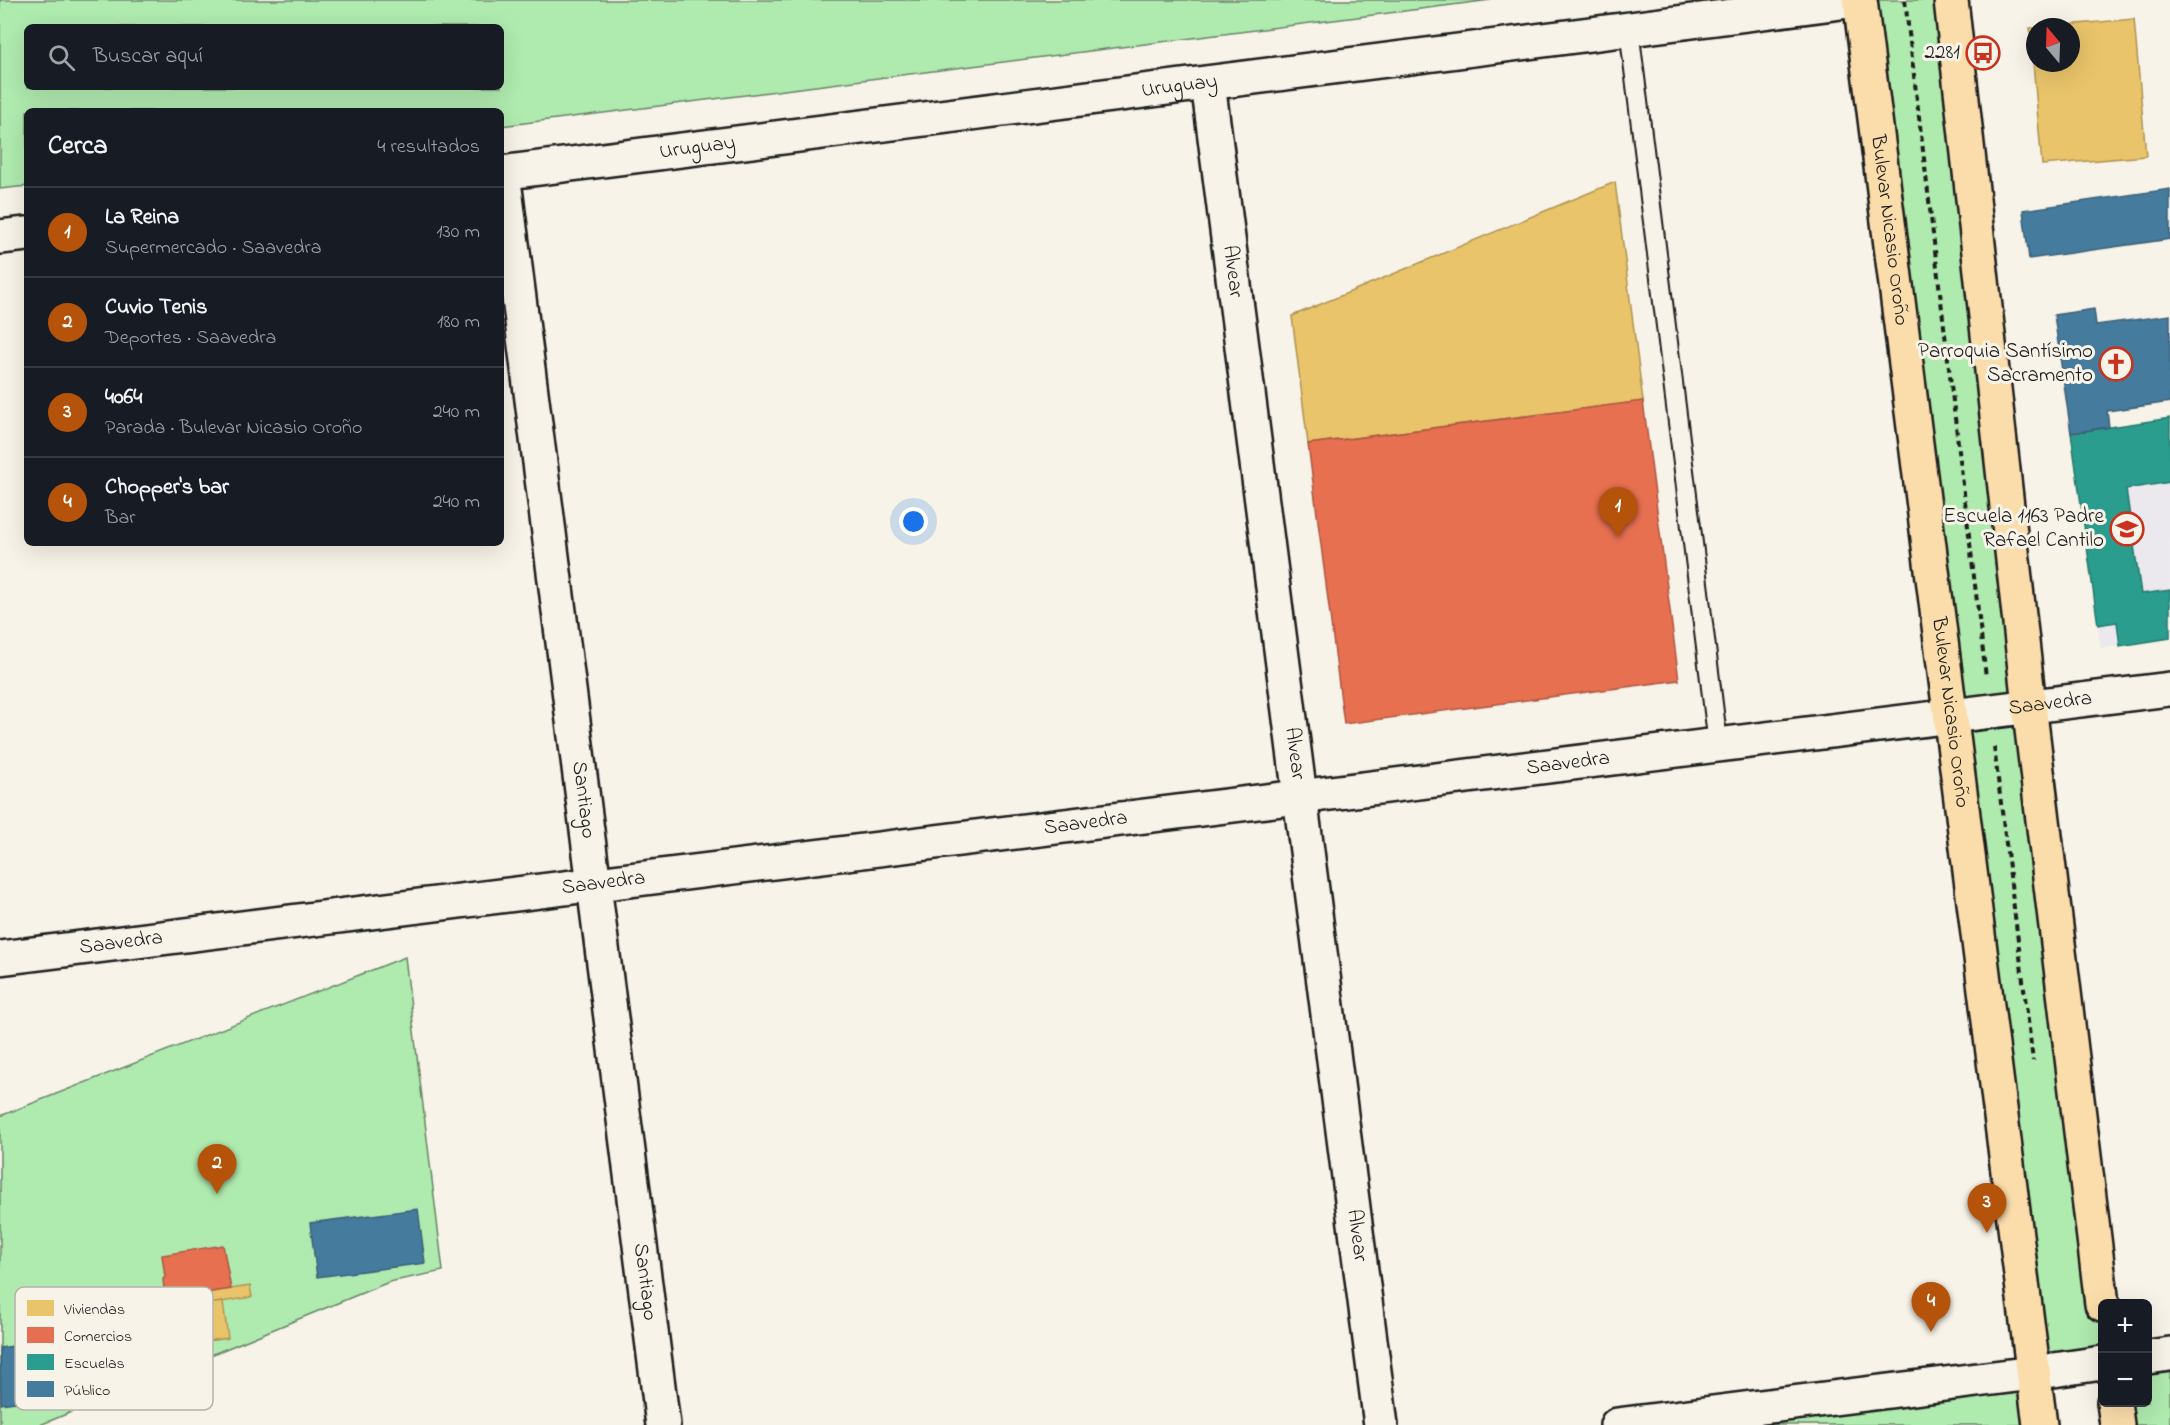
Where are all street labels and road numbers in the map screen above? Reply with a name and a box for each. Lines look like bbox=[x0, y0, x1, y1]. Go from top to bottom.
street label: Uruguay bbox=[1140, 67, 1219, 106]
street label: Uruguay bbox=[658, 128, 737, 168]
street label: Bulevar Nicasio Oroño bbox=[1862, 132, 1916, 327]
street label: Alvear bbox=[1214, 243, 1251, 300]
street label: Bulevar Nicasio Oroño bbox=[1923, 614, 1977, 810]
street label: Saavedra bbox=[2007, 684, 2094, 724]
street label: Alvear bbox=[1276, 725, 1313, 782]
street label: Saavedra bbox=[1524, 744, 1612, 784]
street label: Santiago bbox=[563, 759, 603, 840]
street label: Saavedra bbox=[1042, 803, 1129, 843]
street label: Saavedra bbox=[560, 863, 647, 903]
street label: Saavedra bbox=[78, 923, 165, 963]
street label: Alvear bbox=[1338, 1208, 1375, 1264]
street label: Santiago bbox=[625, 1242, 665, 1323]

